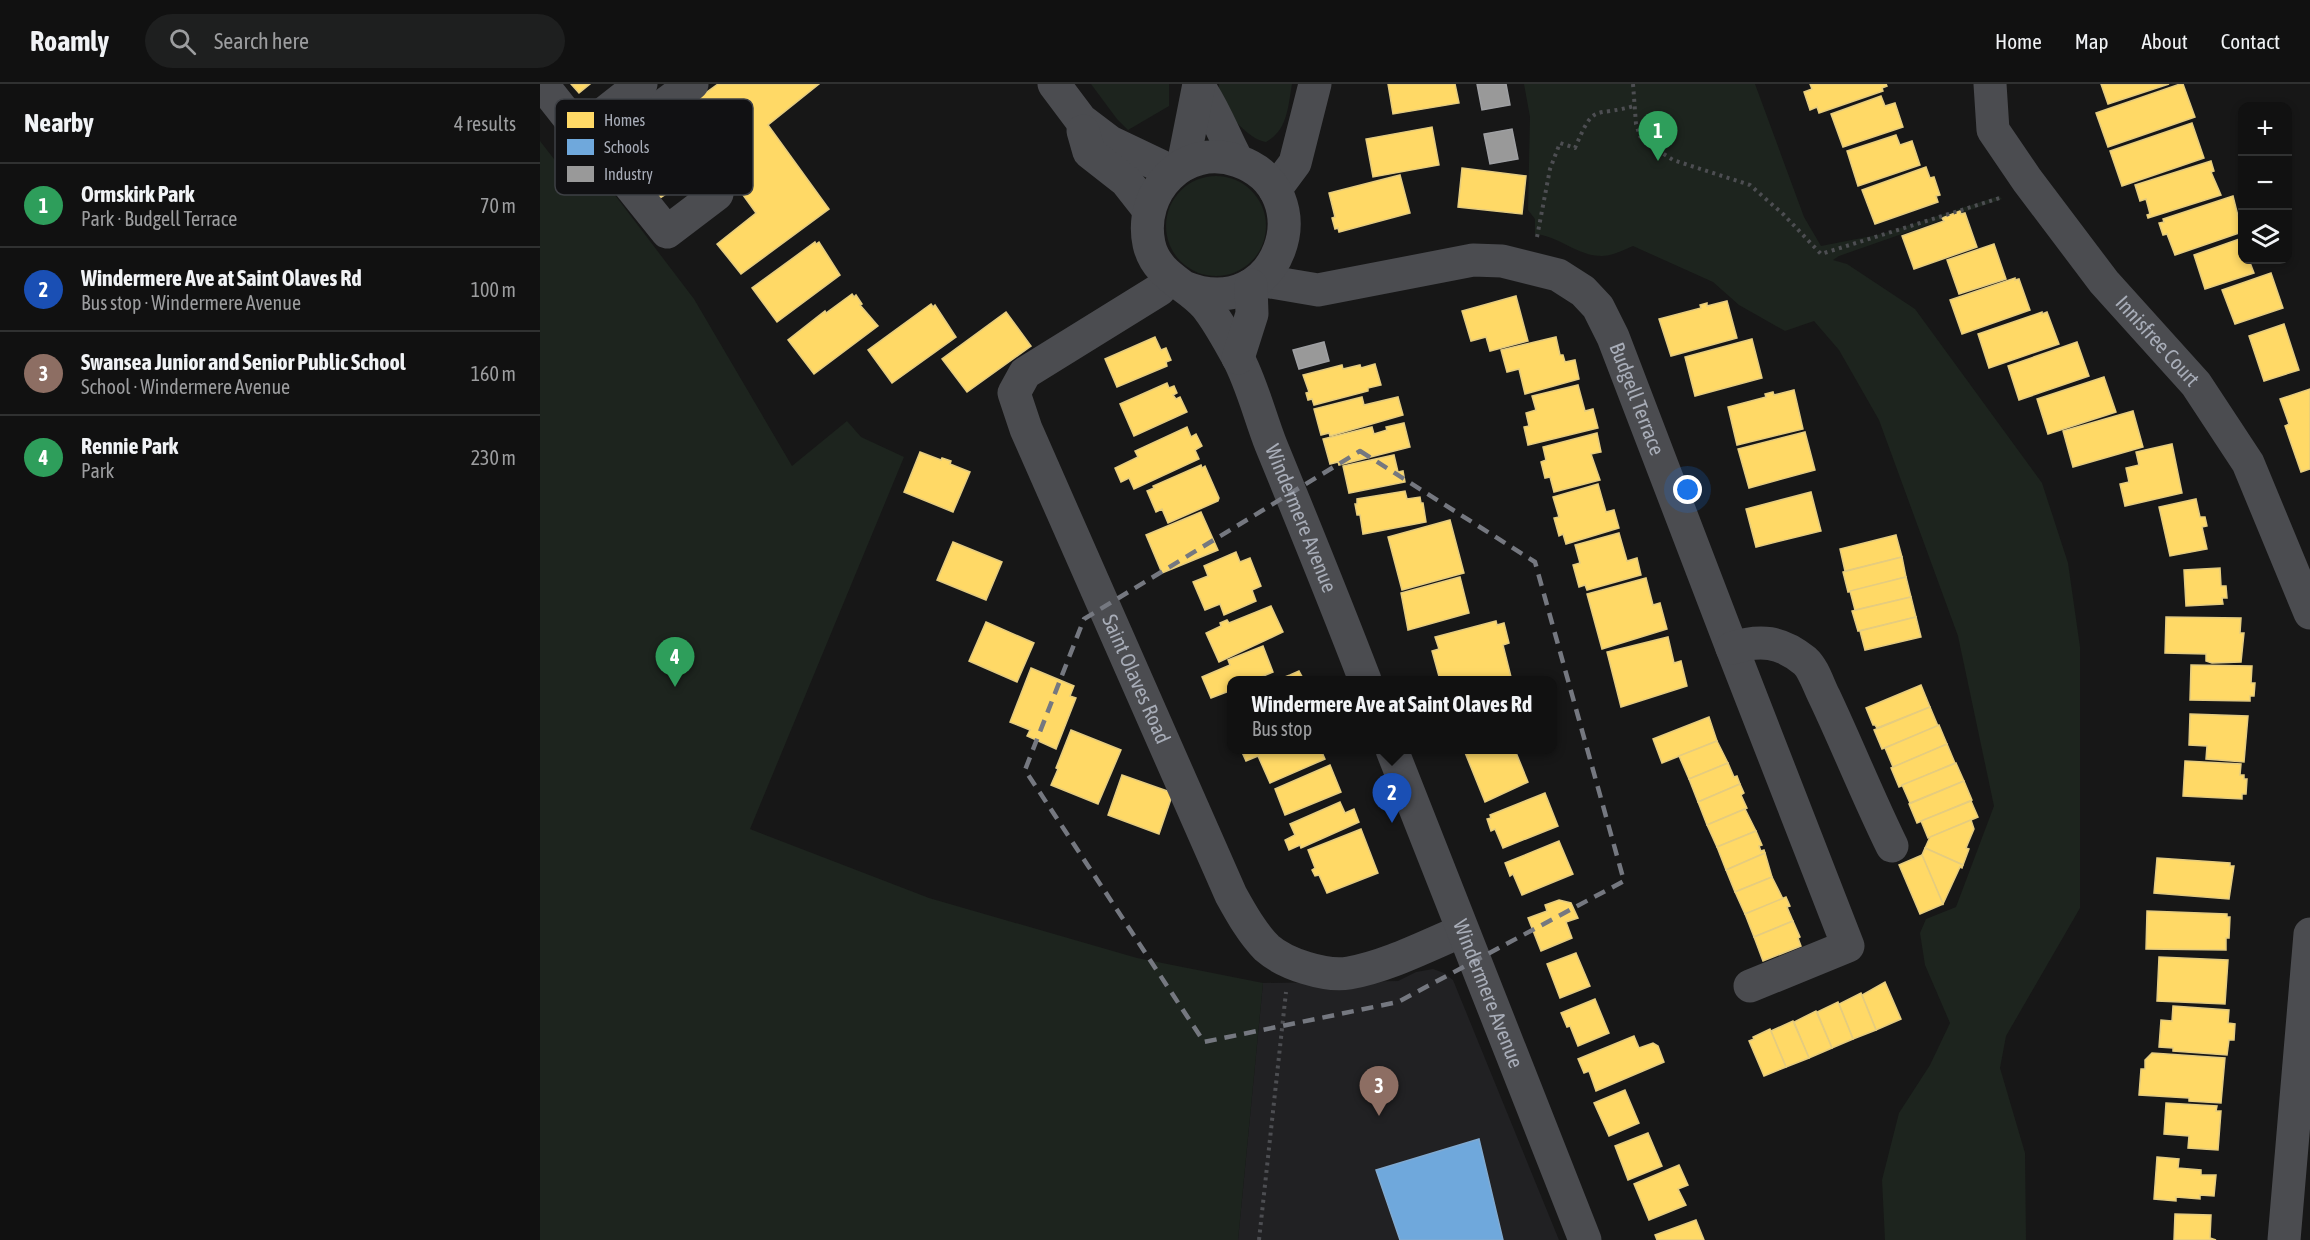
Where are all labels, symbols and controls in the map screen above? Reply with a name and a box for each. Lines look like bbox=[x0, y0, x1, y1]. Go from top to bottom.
search box bbox=[145, 14, 565, 68]
text: Roamly bbox=[30, 25, 109, 57]
icon: search bbox=[166, 25, 199, 58]
text: Search here bbox=[214, 28, 309, 54]
text: Home bbox=[1995, 29, 2042, 53]
text: Map bbox=[2075, 29, 2109, 53]
text: About bbox=[2142, 29, 2188, 53]
text: Contact bbox=[2221, 29, 2280, 53]
legend bbox=[555, 99, 753, 195]
map controls bbox=[2238, 102, 2292, 264]
button: + bbox=[2238, 102, 2292, 156]
text: Nearby bbox=[24, 108, 94, 138]
text: Homes bbox=[604, 111, 646, 129]
text: 4 results bbox=[454, 112, 516, 135]
pin: 1 bbox=[1638, 112, 1678, 161]
text: Schools bbox=[604, 138, 650, 156]
button: − bbox=[2238, 156, 2292, 210]
text: Industry bbox=[604, 165, 653, 184]
text: Ormskirk Park bbox=[81, 181, 195, 207]
text: 1 bbox=[39, 194, 48, 217]
text: 70 m bbox=[480, 194, 516, 217]
text: Park · Budgell Terrace bbox=[81, 207, 237, 230]
button: layers bbox=[2238, 210, 2292, 264]
text: Windermere Ave at Saint Olaves Rd bbox=[81, 265, 362, 291]
text: 2 bbox=[39, 278, 48, 301]
text: 100 m bbox=[471, 278, 516, 301]
street label: Innisfree Court bbox=[2111, 290, 2205, 391]
text: Bus stop · Windermere Avenue bbox=[81, 291, 301, 314]
street label: Budgell Terrace bbox=[1605, 339, 1670, 458]
text: Swansea Junior and Senior Public School bbox=[81, 349, 406, 375]
text: 3 bbox=[39, 362, 48, 385]
text: 160 m bbox=[471, 362, 516, 385]
text: School · Windermere Avenue bbox=[81, 375, 290, 398]
text: Rennie Park bbox=[81, 433, 178, 459]
street label: Windermere Avenue bbox=[1261, 440, 1342, 596]
text: 4 bbox=[39, 446, 48, 469]
text: 230 m bbox=[471, 446, 516, 469]
text: Park bbox=[81, 459, 114, 482]
your location bbox=[1673, 475, 1702, 504]
street label: Saint Olaves Road bbox=[1098, 611, 1176, 747]
pin: 4 bbox=[656, 638, 694, 687]
popup bbox=[1227, 676, 1557, 754]
text: Windermere Ave at Saint Olaves Rd bbox=[1252, 691, 1532, 717]
text: Bus stop bbox=[1252, 717, 1312, 740]
pin: 2 bbox=[1372, 774, 1412, 823]
street label: Windermere Avenue bbox=[1449, 916, 1529, 1071]
pin: 3 bbox=[1360, 1066, 1398, 1116]

